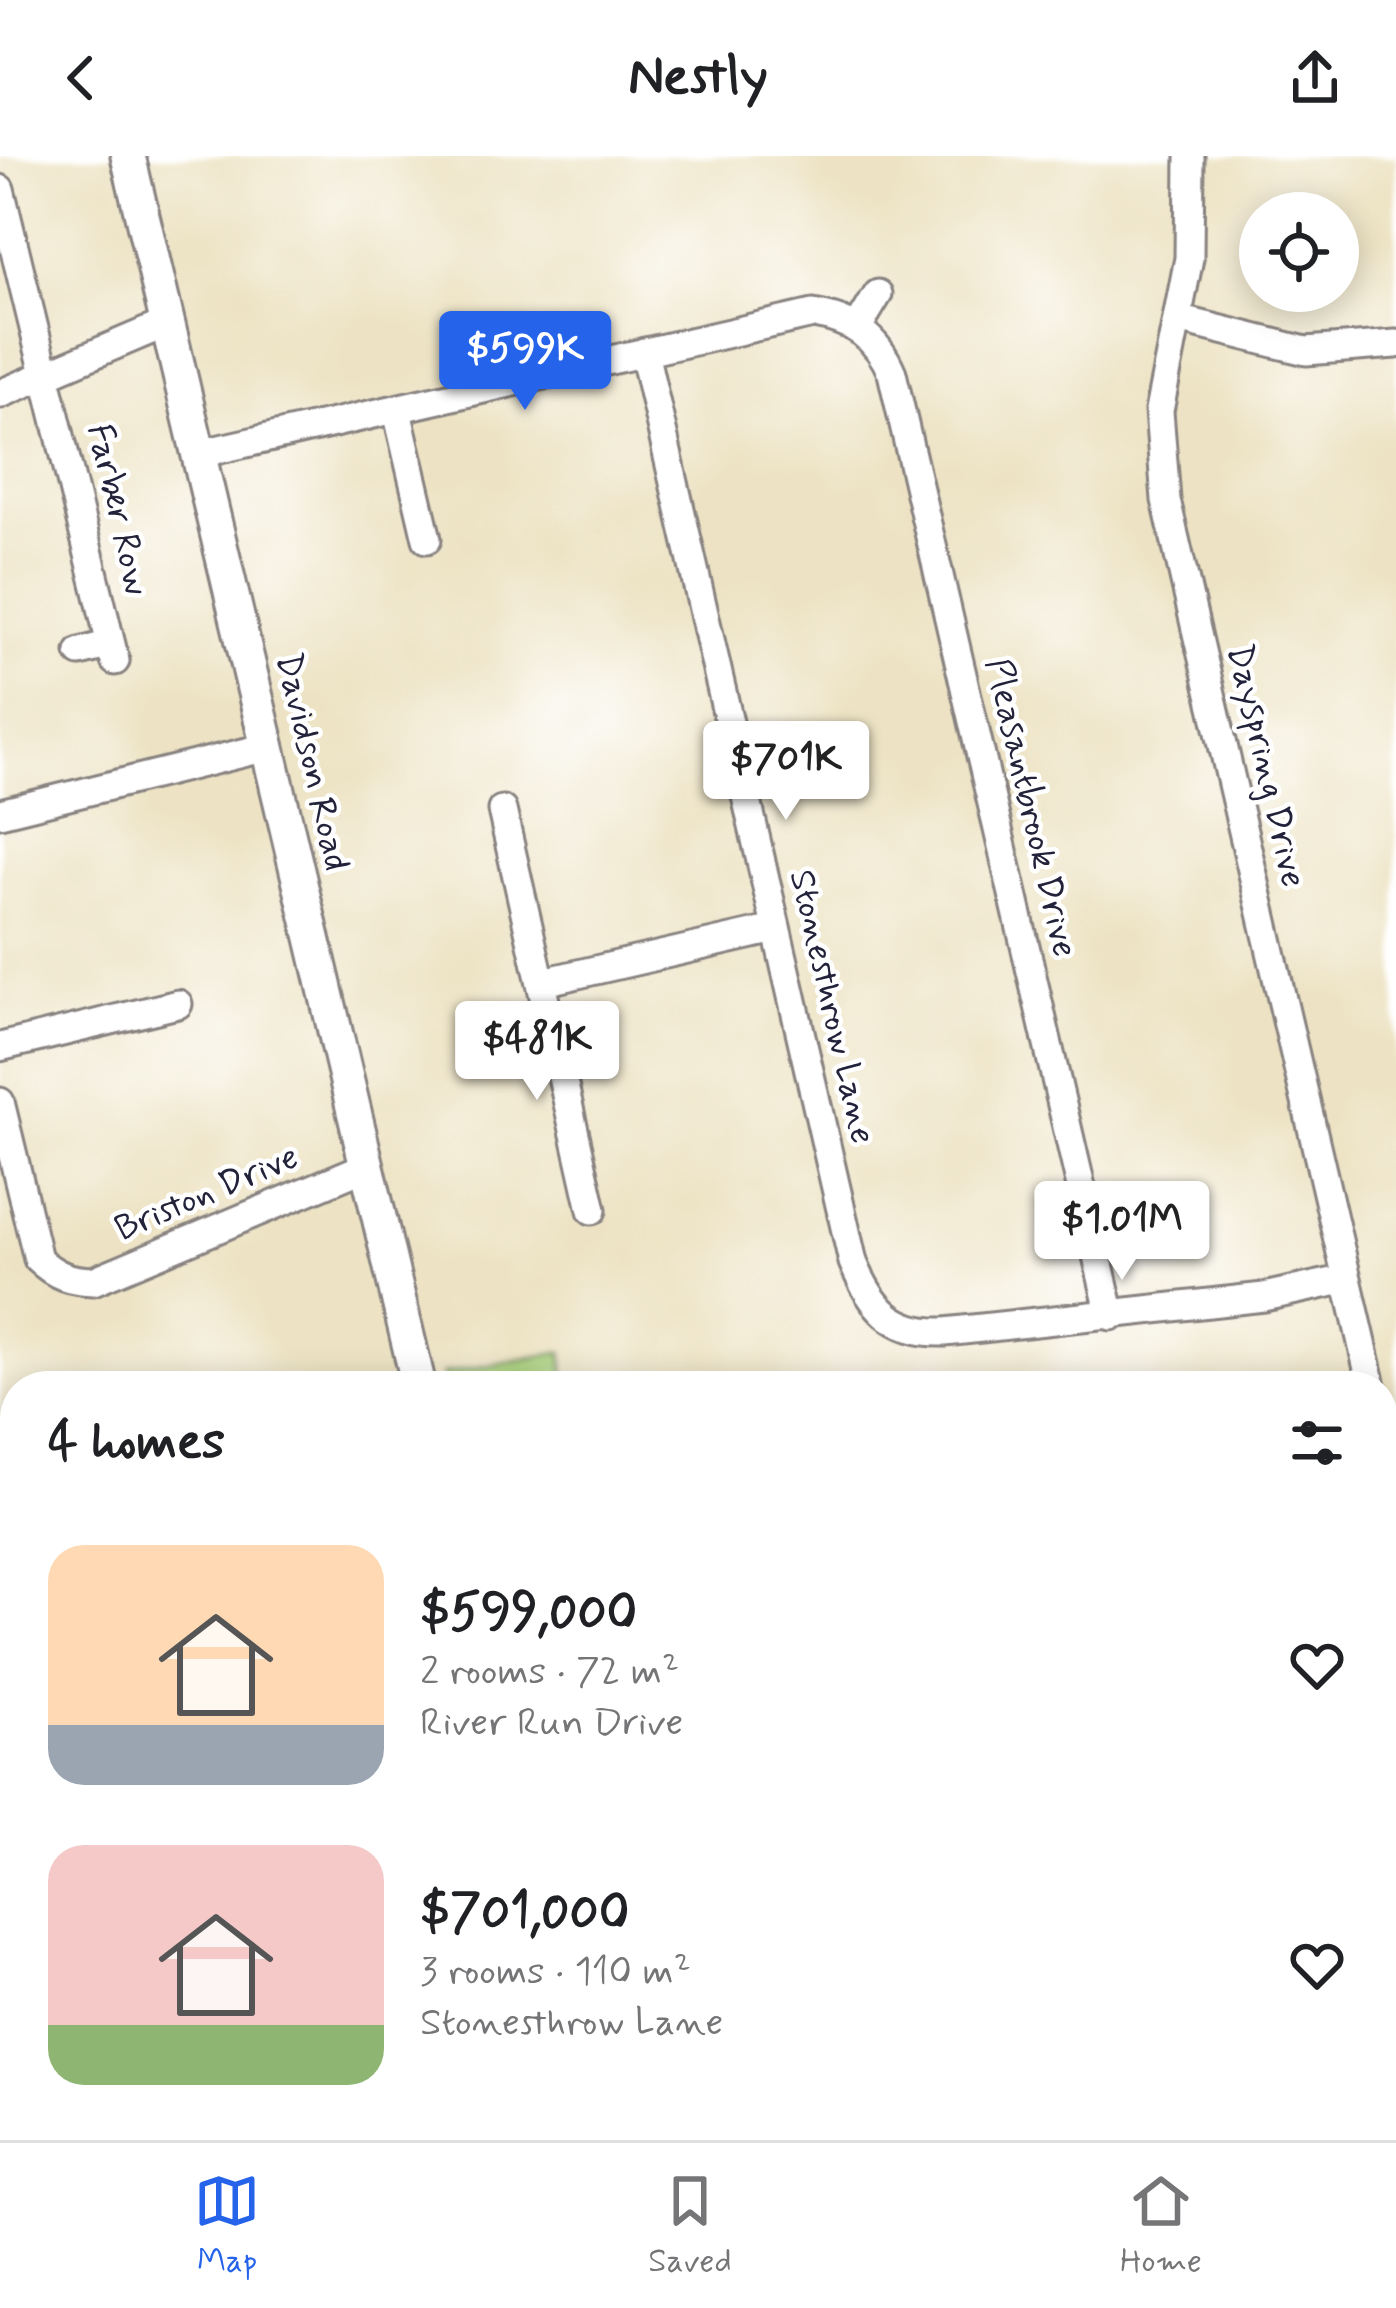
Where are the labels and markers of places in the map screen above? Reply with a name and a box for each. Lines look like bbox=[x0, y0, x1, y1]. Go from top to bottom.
pin: $599K bbox=[441, 311, 609, 413]
pin: $701K bbox=[702, 721, 870, 823]
pin: $481K bbox=[453, 1001, 621, 1103]
pin: $1.01M bbox=[1024, 1181, 1220, 1283]

